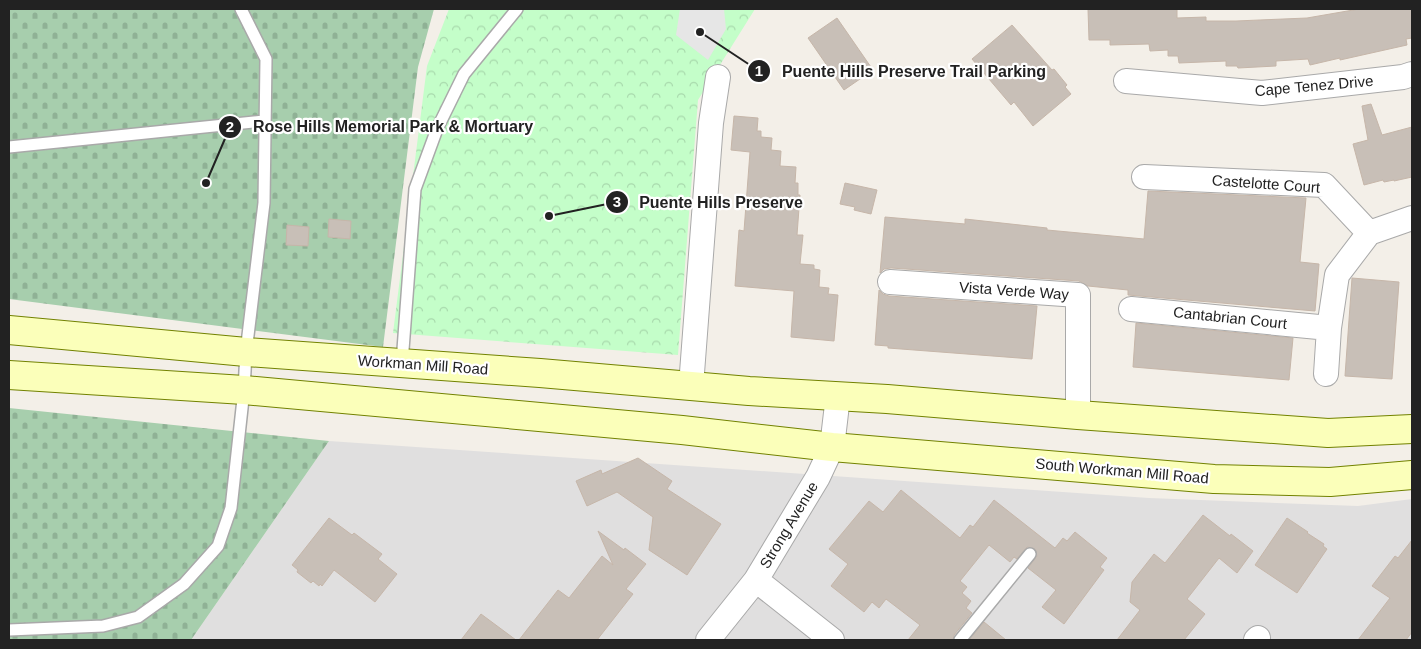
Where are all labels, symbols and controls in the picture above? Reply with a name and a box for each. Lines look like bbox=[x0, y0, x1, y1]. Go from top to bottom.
callout: Puente Hills Preserve Trail Parking bbox=[747, 55, 1056, 86]
text: 1 bbox=[755, 62, 763, 79]
text: Puente Hills Preserve Trail Parking bbox=[782, 63, 1046, 80]
street label: Cape Tenez Drive bbox=[1254, 72, 1374, 99]
callout: Rose Hills Memorial Park & Mortuary bbox=[218, 111, 543, 142]
text: 2 bbox=[226, 118, 234, 135]
text: Rose Hills Memorial Park & Mortuary bbox=[253, 118, 533, 135]
street label: Castelotte Court bbox=[1211, 171, 1322, 196]
callout: Puente Hills Preserve bbox=[604, 186, 813, 217]
text: 3 bbox=[613, 193, 621, 210]
text: Puente Hills Preserve bbox=[639, 194, 803, 211]
street label: Vista Verde Way bbox=[959, 278, 1070, 303]
street label: Cantabrian Court bbox=[1172, 303, 1289, 332]
street label: Workman Mill Road bbox=[357, 351, 489, 378]
street label: South Workman Mill Road bbox=[1035, 454, 1209, 487]
street label: Strong Avenue bbox=[756, 478, 821, 571]

